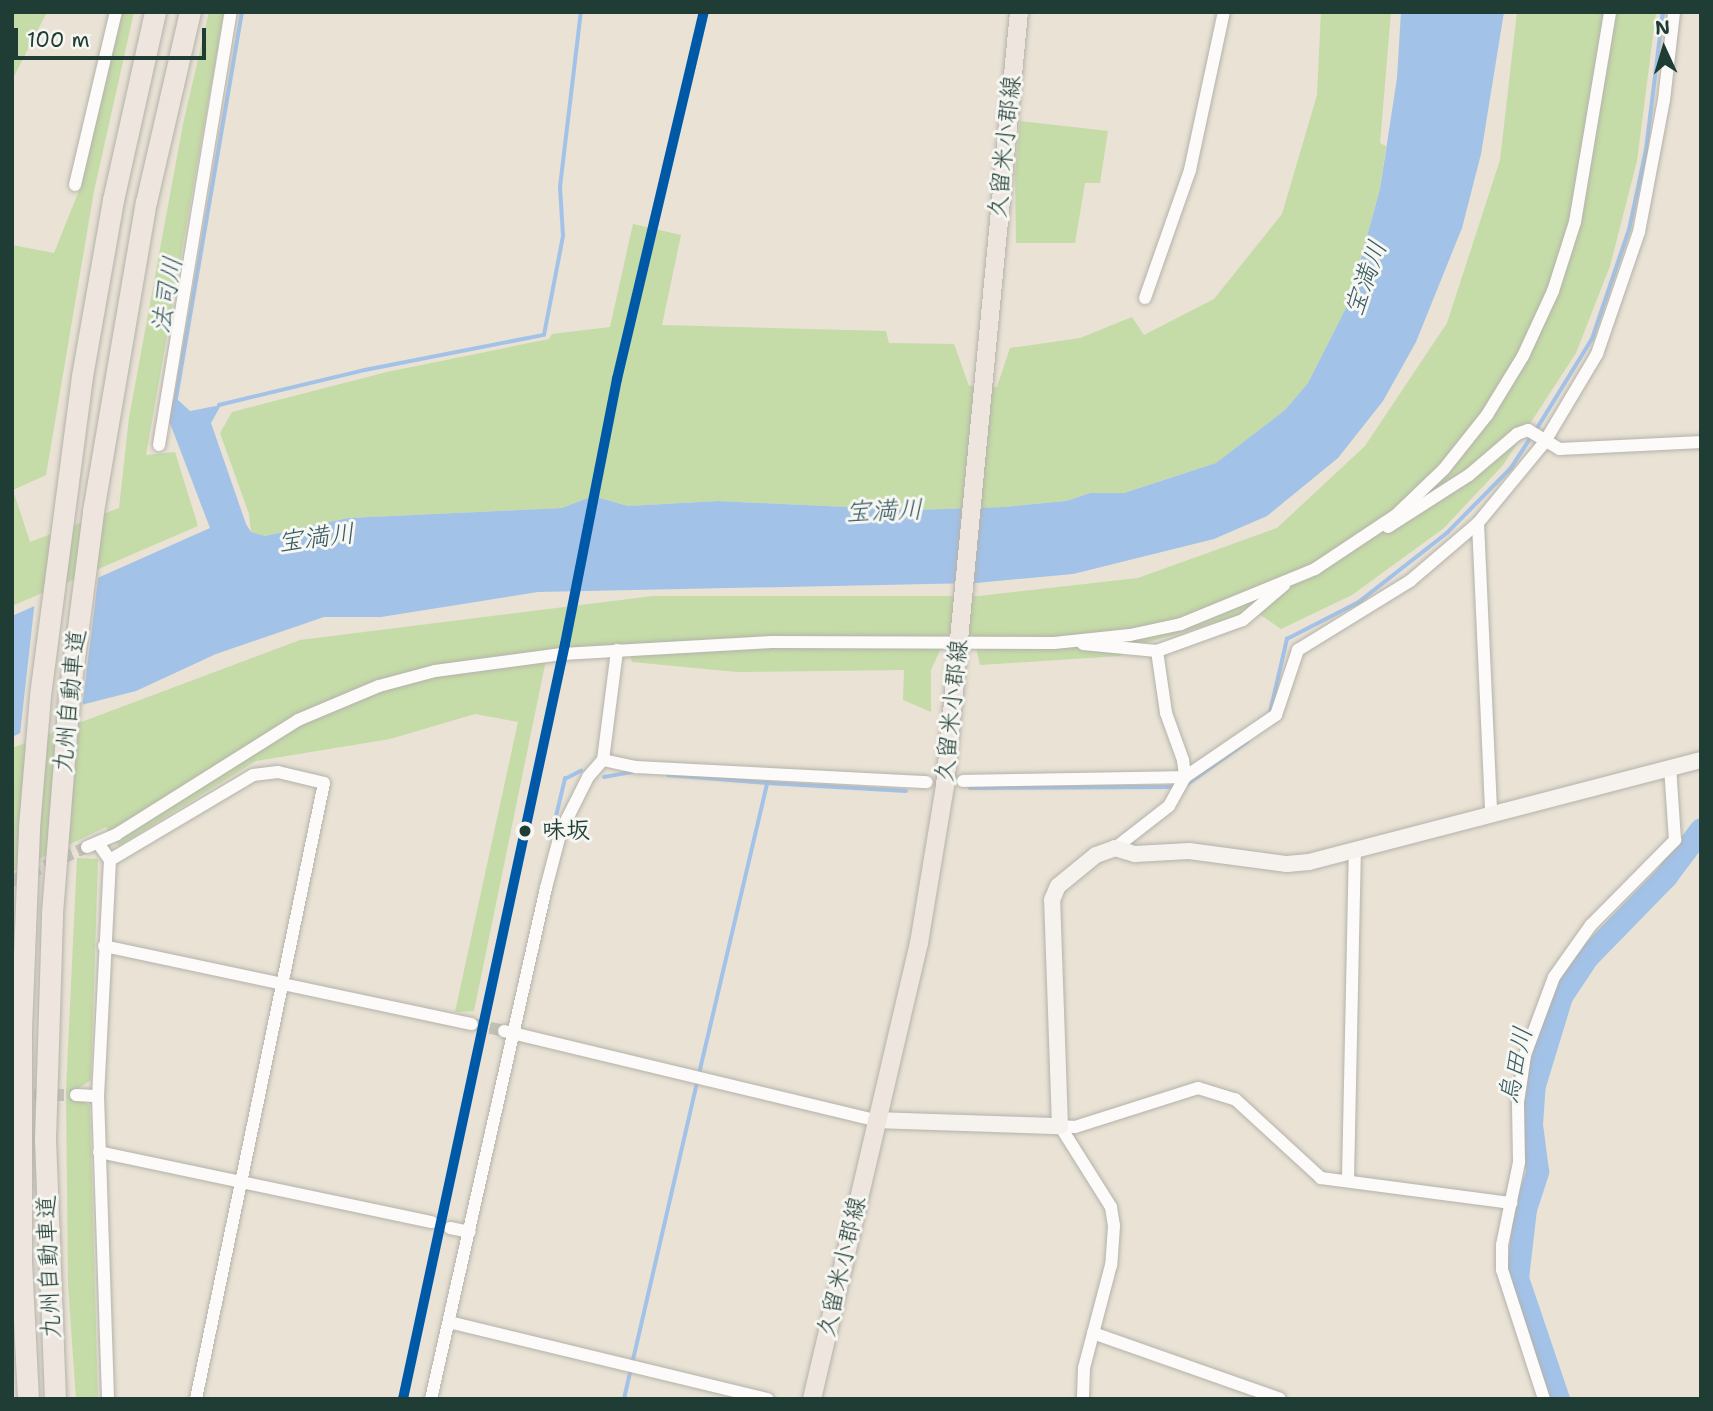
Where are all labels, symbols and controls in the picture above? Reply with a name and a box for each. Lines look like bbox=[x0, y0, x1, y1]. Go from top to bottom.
scale bar bbox=[18, 14, 210, 58]
north arrow bbox=[1629, 14, 1699, 84]
text: N bbox=[1654, 15, 1671, 41]
text: 100 m bbox=[27, 26, 90, 54]
street label: 久留米小郡線 bbox=[983, 74, 1027, 220]
water label: 宝満川 bbox=[1337, 236, 1393, 320]
water label: 法司川 bbox=[144, 254, 188, 336]
water label: 宝満川 bbox=[844, 493, 924, 527]
water label: 宝満川 bbox=[275, 517, 357, 557]
street label: 九州自動車道 bbox=[48, 628, 92, 774]
street label: 久留米小郡線 bbox=[930, 638, 974, 784]
place label: 味坂 bbox=[542, 817, 590, 845]
marker: 味坂 bbox=[514, 820, 536, 842]
water label: 烏田川 bbox=[1492, 1024, 1538, 1106]
street label: 久留米小郡線 bbox=[812, 1194, 872, 1340]
street label: 九州自動車道 bbox=[32, 1195, 66, 1339]

